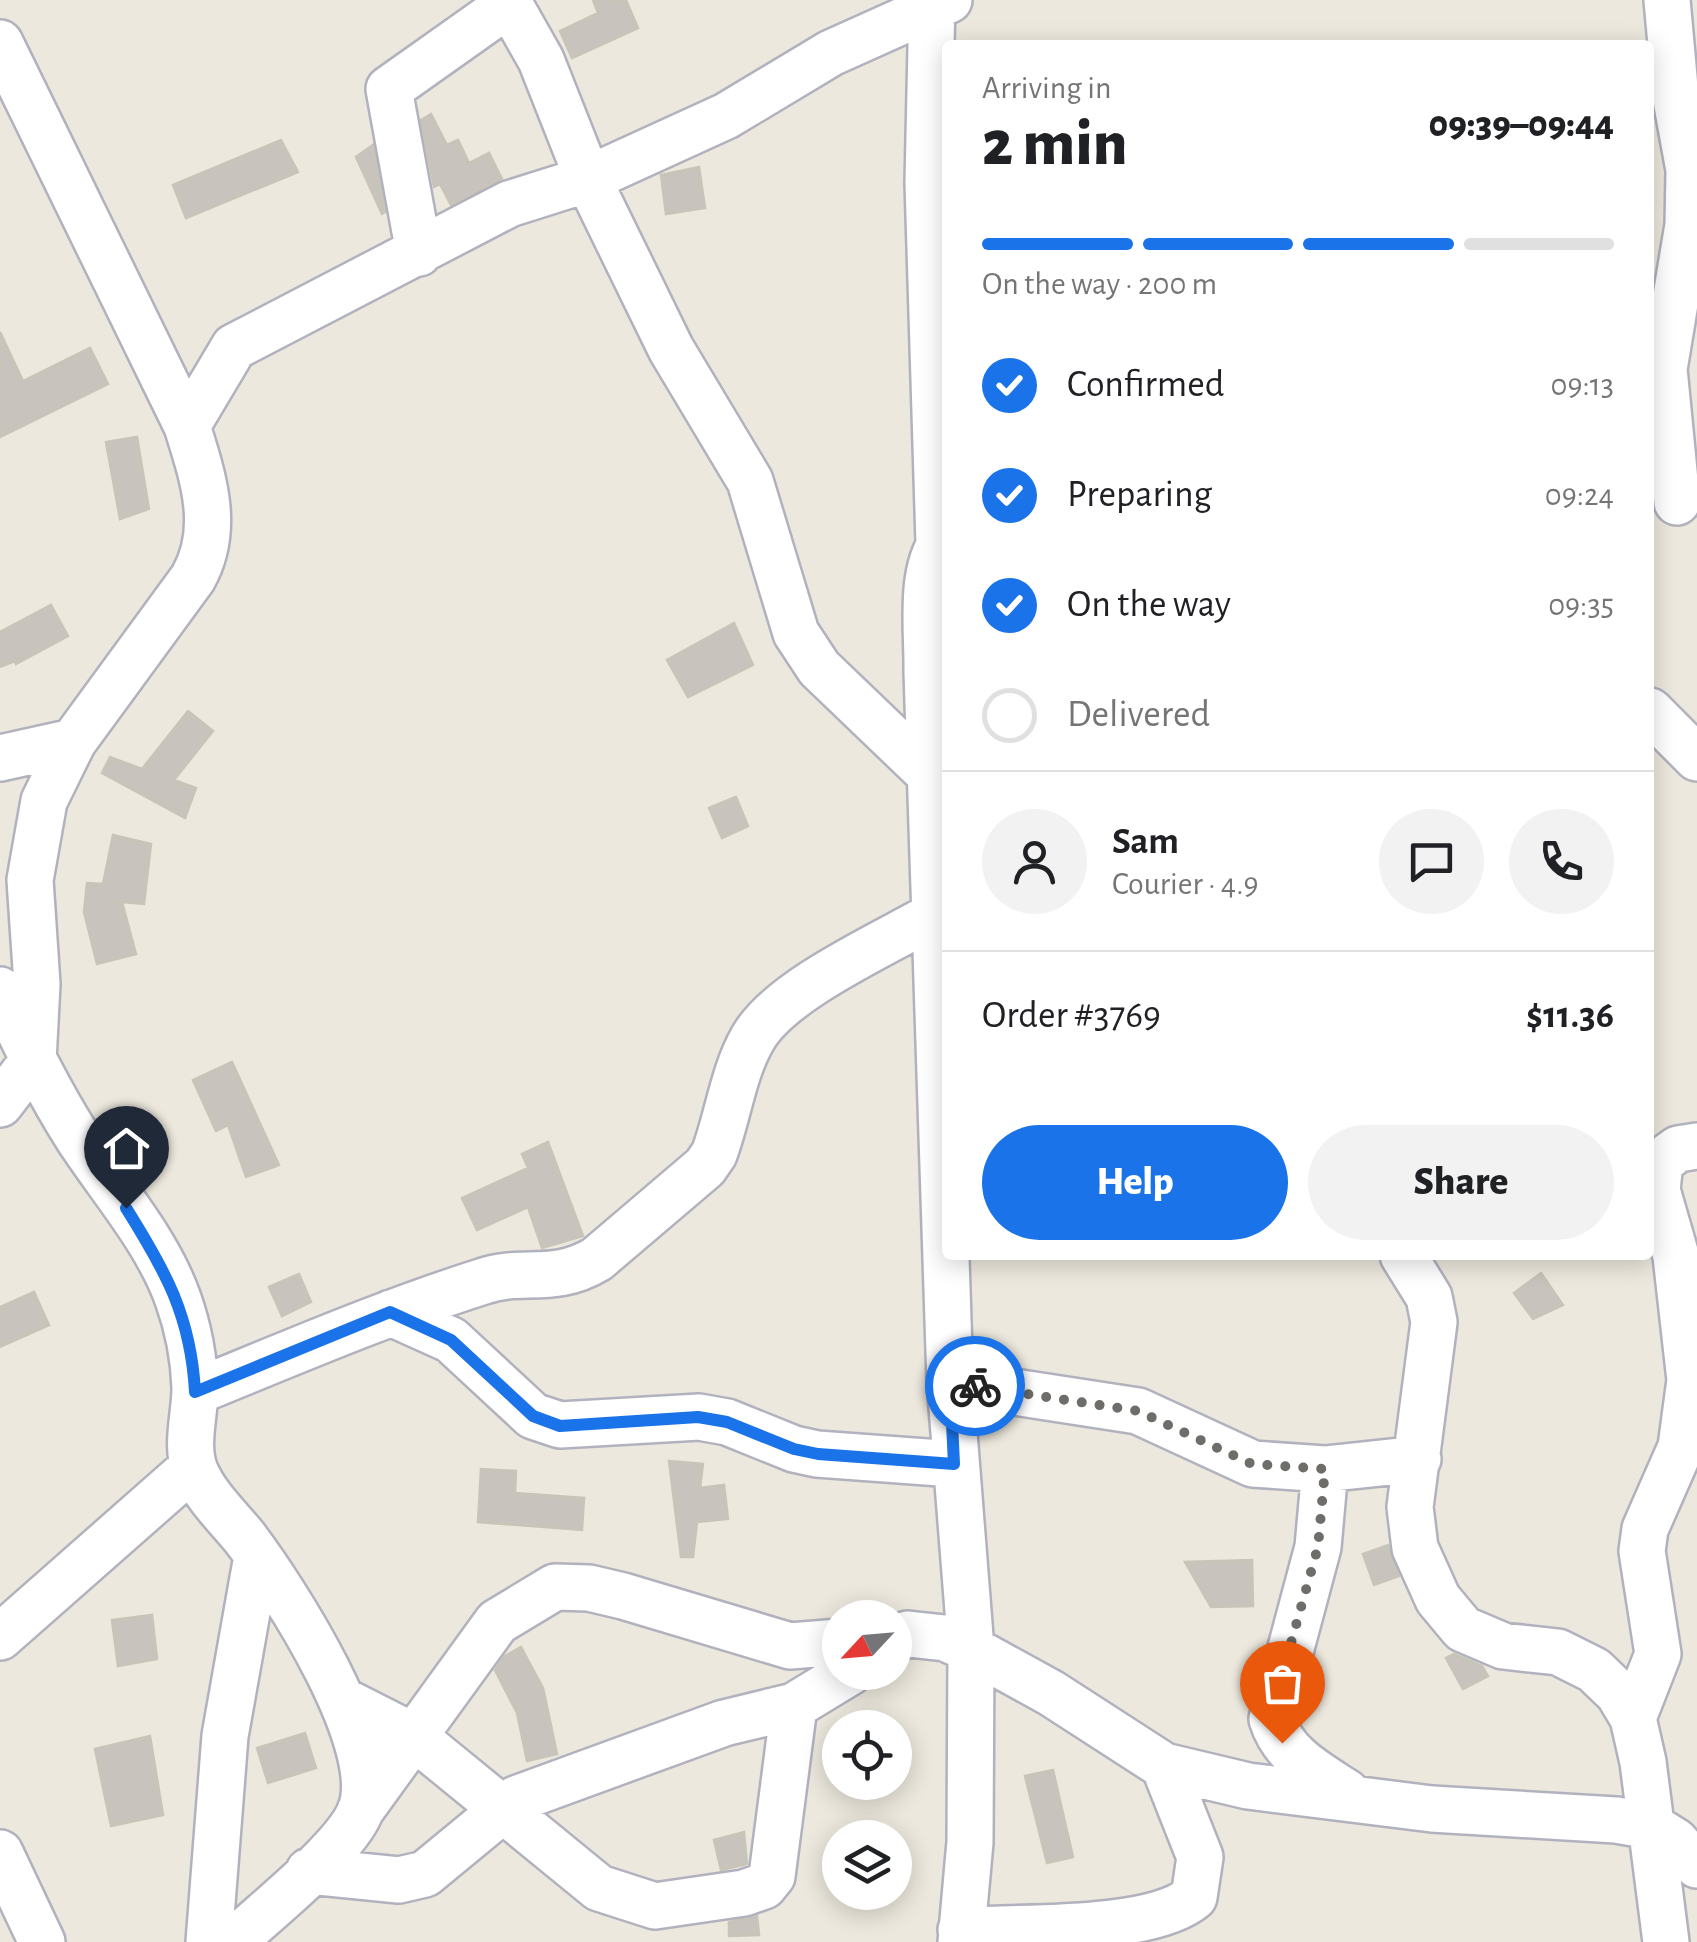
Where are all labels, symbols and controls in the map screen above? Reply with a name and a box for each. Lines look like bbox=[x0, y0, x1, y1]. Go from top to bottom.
text: Arriving in bbox=[982, 72, 1111, 104]
text: 09:39–09:44 bbox=[1429, 106, 1614, 144]
text: 2 min bbox=[982, 112, 1128, 177]
text: On the way · 200 m bbox=[982, 268, 1217, 300]
icon: check bbox=[982, 358, 1037, 413]
text: Confirmed bbox=[1067, 366, 1224, 404]
text: 09:13 bbox=[1551, 369, 1614, 401]
icon: check bbox=[982, 468, 1037, 523]
text: Preparing bbox=[1067, 476, 1212, 514]
text: 09:24 bbox=[1545, 479, 1614, 511]
icon: check bbox=[982, 578, 1037, 633]
text: On the way bbox=[1067, 586, 1231, 624]
text: 09:35 bbox=[1548, 589, 1614, 621]
text: Delivered bbox=[1067, 696, 1210, 734]
button: person bbox=[982, 809, 1087, 914]
button: chat bbox=[1379, 809, 1484, 914]
button: phone bbox=[1509, 809, 1614, 914]
text: Sam bbox=[1112, 823, 1179, 861]
text: Courier · 4.9 bbox=[1112, 868, 1259, 900]
text: Order #3769 bbox=[982, 997, 1161, 1035]
text: $11.36 bbox=[1526, 997, 1614, 1035]
pin bbox=[84, 1106, 169, 1209]
icon: home bbox=[99, 1121, 154, 1176]
button: Help bbox=[982, 1125, 1288, 1240]
button: Share bbox=[1308, 1125, 1614, 1240]
courier bbox=[925, 1336, 1025, 1436]
icon: bike bbox=[948, 1359, 1003, 1414]
north arrow bbox=[822, 1600, 912, 1690]
map controls bbox=[822, 1600, 912, 1910]
pin bbox=[1240, 1641, 1325, 1744]
icon: bag bbox=[1255, 1656, 1310, 1711]
button: locate bbox=[822, 1710, 912, 1800]
button: layers bbox=[822, 1820, 912, 1910]

